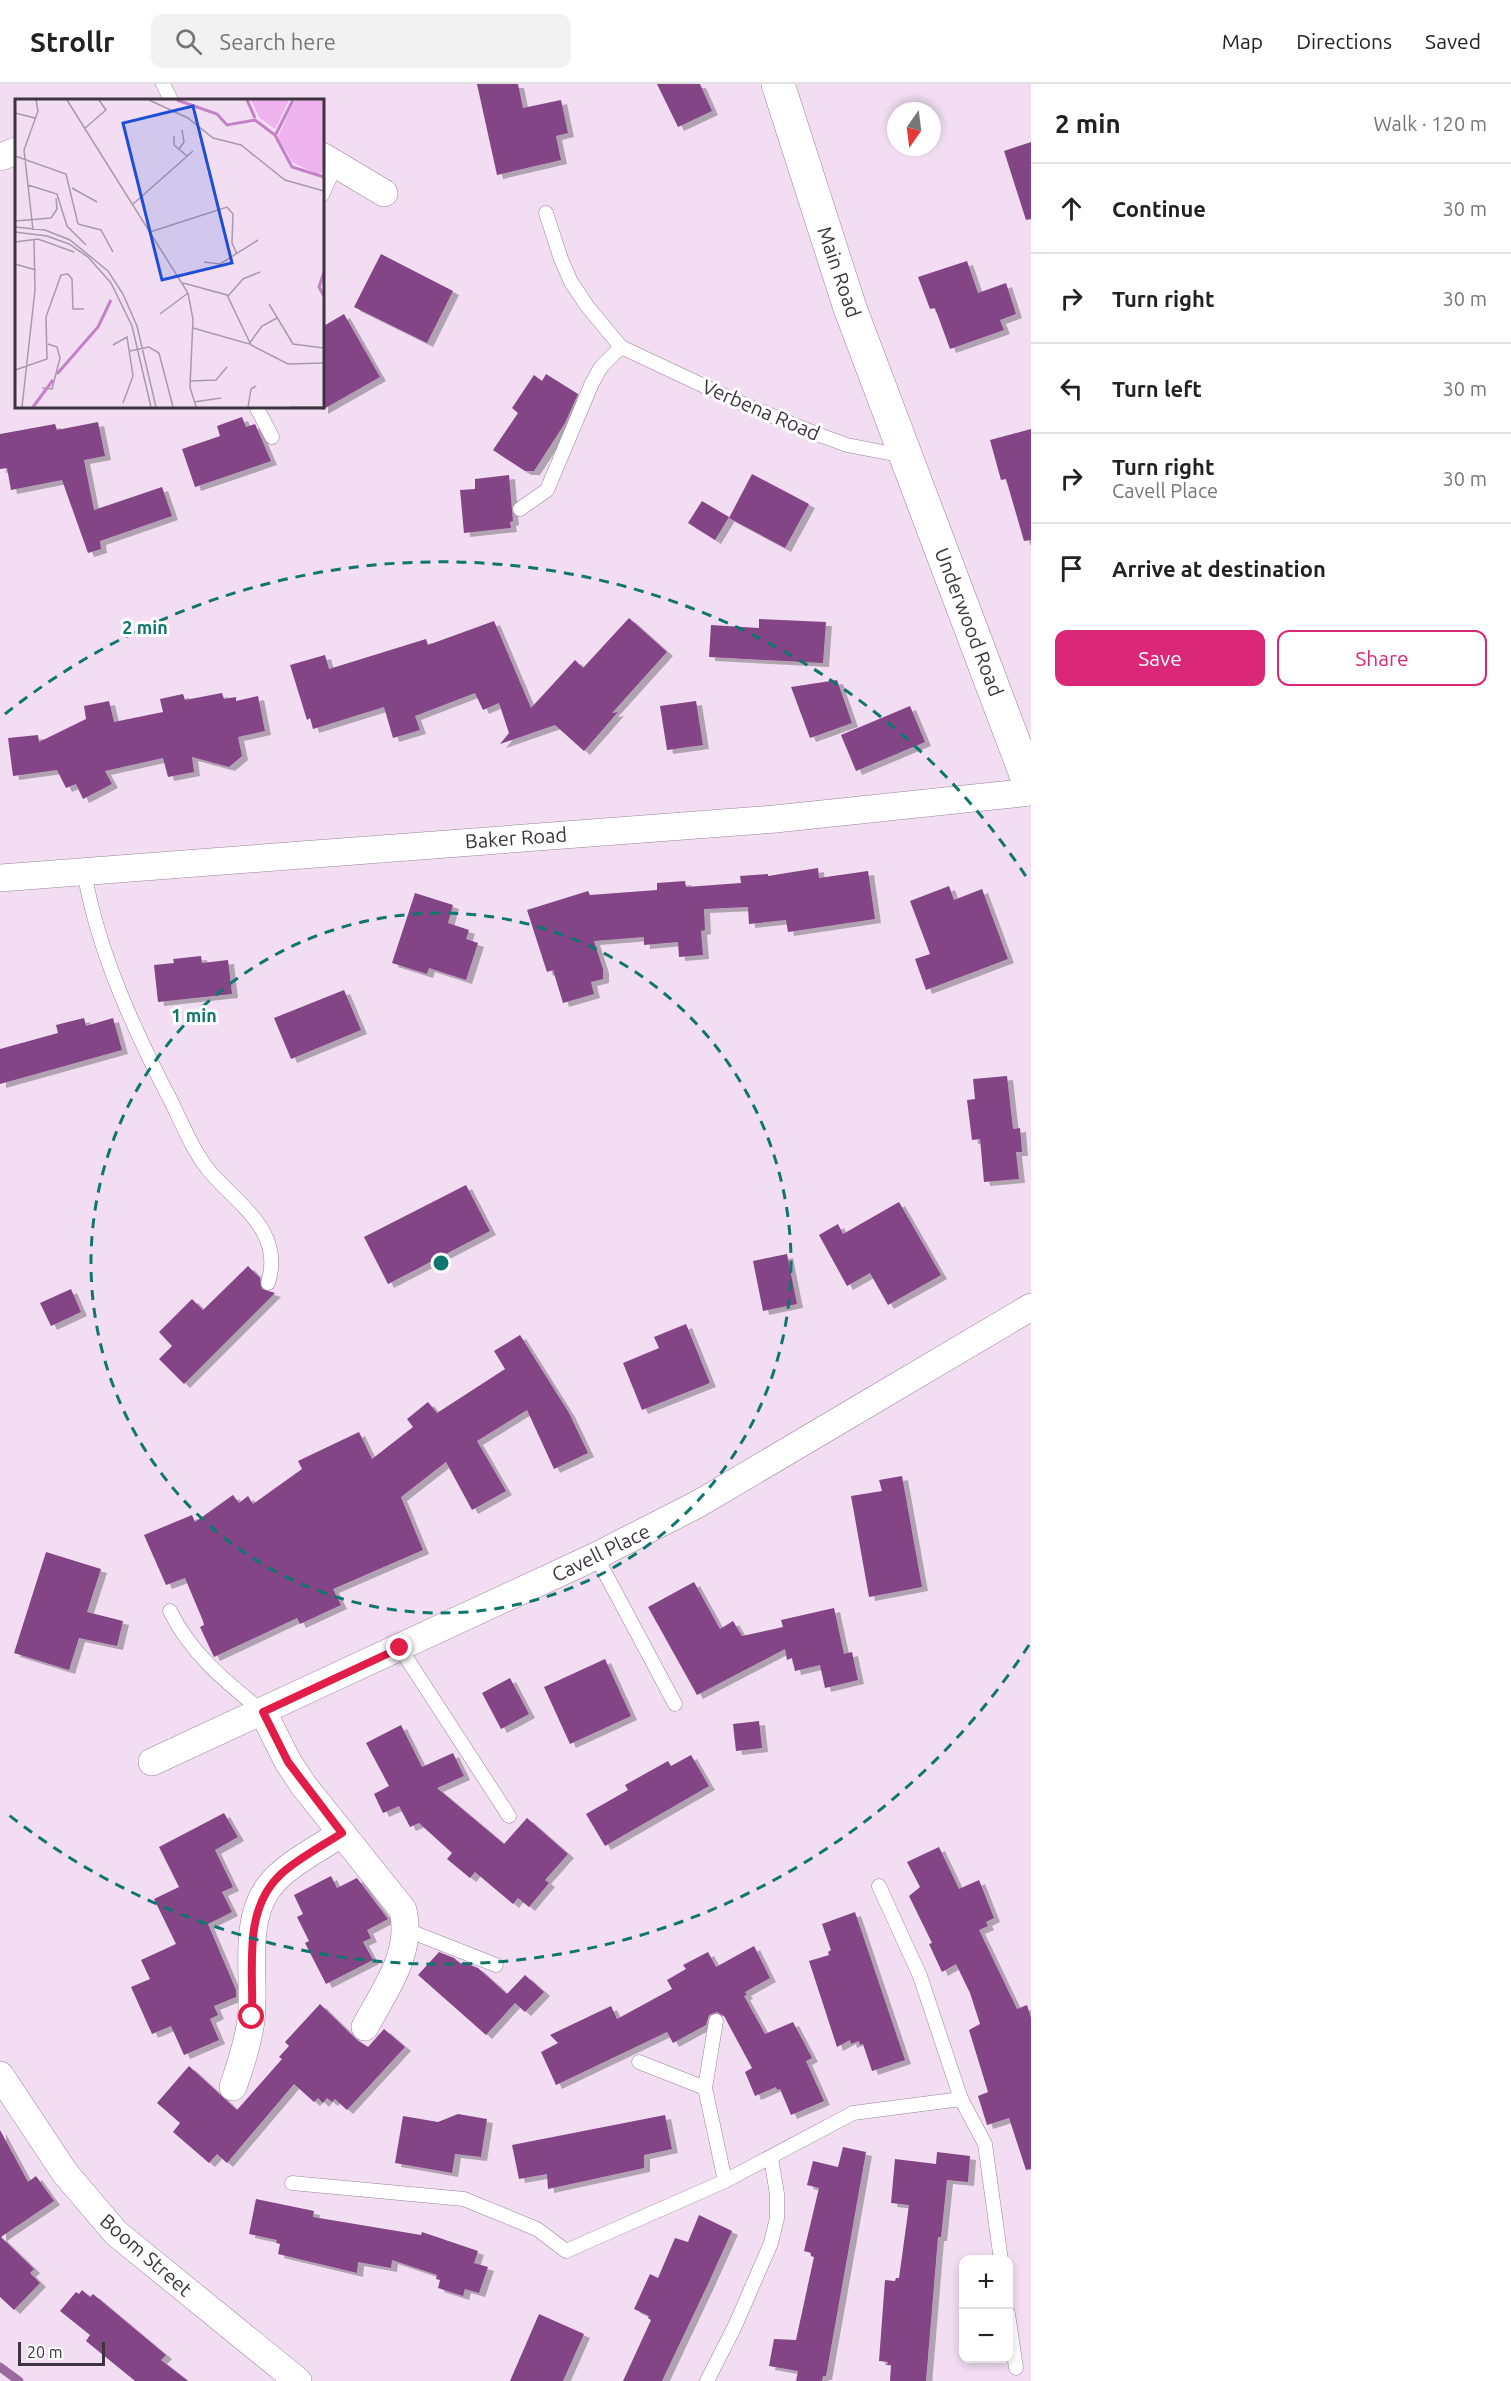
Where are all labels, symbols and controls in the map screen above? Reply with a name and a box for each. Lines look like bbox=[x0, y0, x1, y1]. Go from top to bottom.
search box bbox=[151, 14, 571, 68]
icon: search bbox=[172, 25, 205, 58]
text: Strollr bbox=[30, 26, 115, 57]
text: Search here bbox=[220, 29, 336, 54]
text: Map bbox=[1222, 29, 1263, 53]
text: Directions bbox=[1296, 29, 1392, 53]
text: Saved bbox=[1425, 29, 1481, 53]
inset map bbox=[15, 99, 324, 408]
north arrow bbox=[887, 102, 941, 156]
text: 2 min bbox=[1055, 109, 1121, 138]
text: Walk · 120 m bbox=[1374, 112, 1487, 135]
icon: ahead bbox=[1055, 192, 1088, 225]
text: Continue bbox=[1112, 196, 1206, 221]
text: 30 m bbox=[1443, 197, 1487, 220]
street label: Main Road bbox=[813, 223, 866, 320]
icon: right bbox=[1055, 282, 1088, 315]
text: Turn right bbox=[1112, 286, 1214, 311]
text: 30 m bbox=[1443, 287, 1487, 310]
icon: left bbox=[1055, 372, 1088, 405]
street label: Verbena Road bbox=[699, 374, 824, 445]
text: Turn left bbox=[1112, 376, 1202, 401]
text: 30 m bbox=[1443, 377, 1487, 400]
text: Turn right bbox=[1112, 454, 1214, 479]
icon: right bbox=[1055, 462, 1088, 495]
text: 30 m bbox=[1443, 467, 1487, 490]
text: Cavell Place bbox=[1112, 479, 1218, 502]
street label: Underwood Road bbox=[931, 544, 1008, 699]
icon: arrive bbox=[1055, 552, 1088, 585]
text: Arrive at destination bbox=[1112, 556, 1326, 581]
text: 2 min bbox=[122, 617, 168, 637]
button: Save bbox=[1055, 630, 1265, 686]
button: Share bbox=[1277, 630, 1487, 686]
street label: Baker Road bbox=[464, 822, 568, 853]
text: 1 min bbox=[171, 1005, 217, 1025]
centre of rings bbox=[431, 1253, 451, 1273]
street label: Cavell Place bbox=[548, 1519, 654, 1586]
route end bbox=[386, 1634, 412, 1660]
route start bbox=[238, 2003, 264, 2029]
street label: Boom Street bbox=[96, 2209, 197, 2301]
map controls bbox=[959, 2255, 1013, 2363]
button: + bbox=[959, 2255, 1013, 2309]
button: − bbox=[959, 2309, 1013, 2363]
scale bar bbox=[18, 2339, 105, 2366]
text: 20 m bbox=[27, 2343, 63, 2361]

